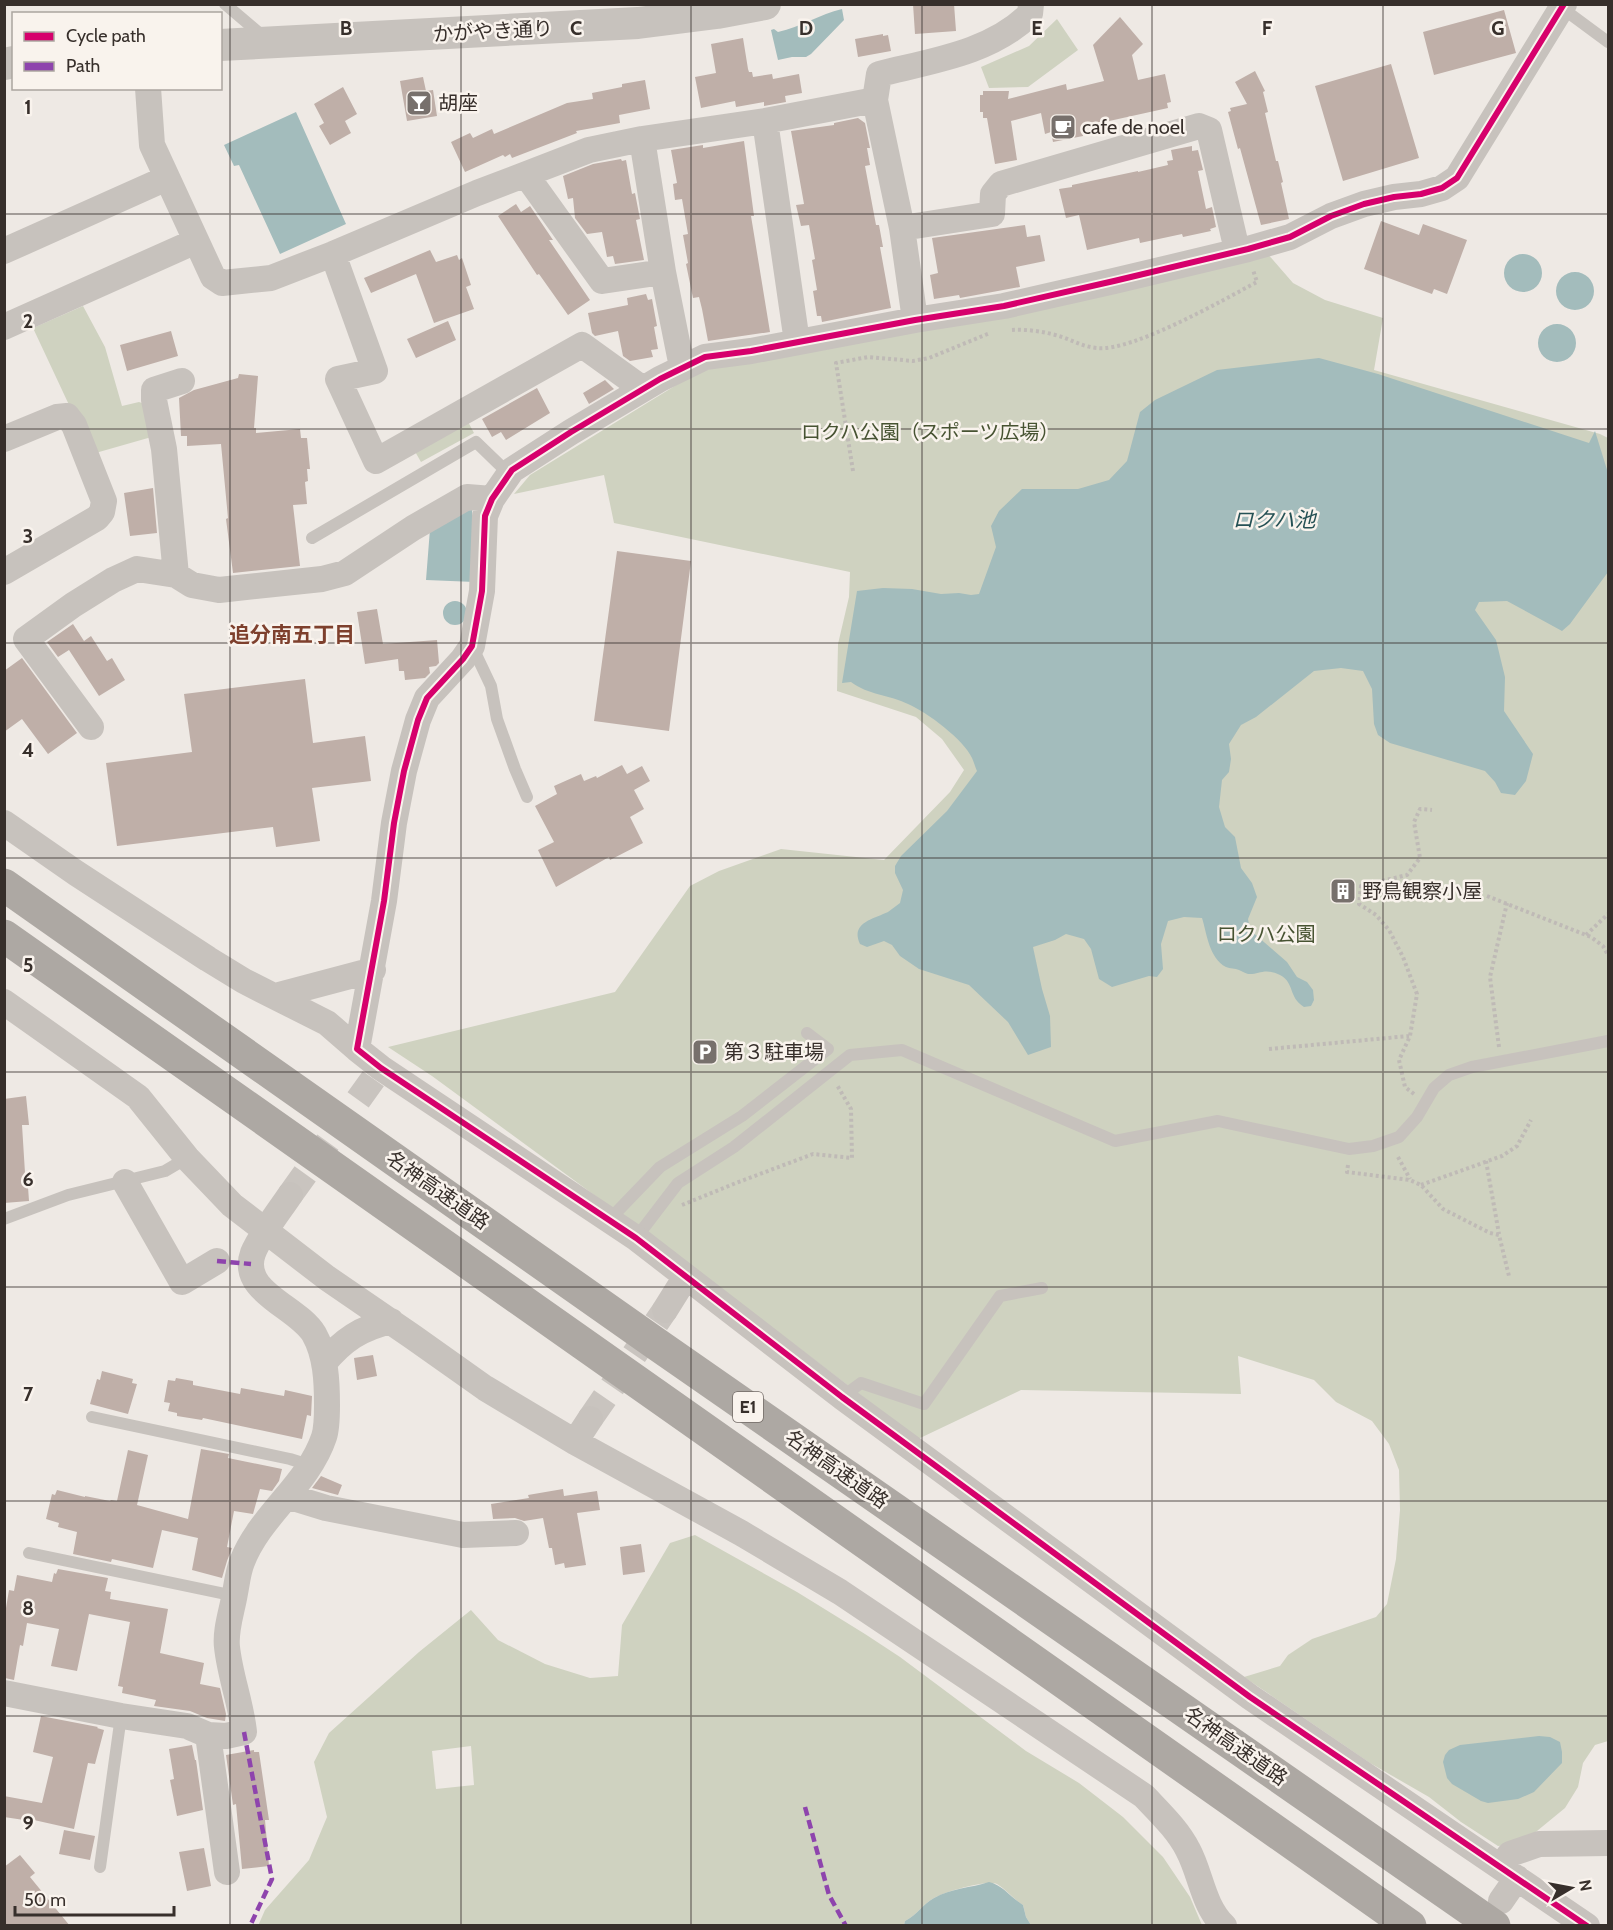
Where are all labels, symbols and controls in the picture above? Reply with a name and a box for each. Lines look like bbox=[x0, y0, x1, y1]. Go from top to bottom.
legend bbox=[12, 12, 222, 90]
text: B bbox=[340, 16, 352, 40]
street label: かがやき通り bbox=[432, 16, 554, 46]
text: C bbox=[570, 16, 582, 40]
text: D bbox=[799, 16, 813, 40]
text: E bbox=[1031, 16, 1043, 40]
text: F bbox=[1262, 16, 1273, 40]
text: G bbox=[1491, 16, 1505, 40]
text: Cycle path bbox=[66, 25, 146, 47]
text: Path bbox=[66, 55, 100, 77]
bar icon: 胡座 bbox=[404, 88, 434, 118]
place label: 胡座 bbox=[438, 91, 478, 115]
text: 1 bbox=[24, 95, 32, 119]
cafe icon: cafe de noel bbox=[1048, 112, 1078, 142]
place label: cafe de noel bbox=[1082, 115, 1185, 139]
text: 2 bbox=[23, 309, 33, 333]
park label: ロクハ公園（スポーツ広場） bbox=[801, 420, 1059, 444]
water label: ロクハ池 bbox=[1233, 507, 1317, 532]
text: 3 bbox=[23, 524, 33, 548]
district label: 追分南五丁目 bbox=[229, 622, 355, 647]
text: 4 bbox=[22, 738, 34, 762]
building icon: 野鳥観察小屋 bbox=[1328, 876, 1358, 906]
place label: 野鳥観察小屋 bbox=[1362, 879, 1482, 903]
park label: ロクハ公園 bbox=[1217, 922, 1316, 946]
text: 5 bbox=[23, 953, 33, 977]
parking icon: 第３駐車場 bbox=[690, 1037, 720, 1067]
place label: 第３駐車場 bbox=[724, 1040, 824, 1064]
street label: 名神高速道路 bbox=[382, 1146, 494, 1234]
text: 6 bbox=[22, 1167, 34, 1191]
text: 7 bbox=[23, 1382, 34, 1406]
road number: E1 bbox=[733, 1392, 763, 1422]
street label: 名神高速道路 bbox=[781, 1425, 893, 1513]
text: 8 bbox=[22, 1596, 34, 1620]
street label: 名神高速道路 bbox=[1180, 1702, 1292, 1790]
text: 9 bbox=[22, 1811, 34, 1835]
north arrow bbox=[1541, 1858, 1601, 1918]
text: N bbox=[1575, 1878, 1596, 1893]
scale bar bbox=[15, 1879, 174, 1917]
text: 50 m bbox=[24, 1889, 66, 1911]

